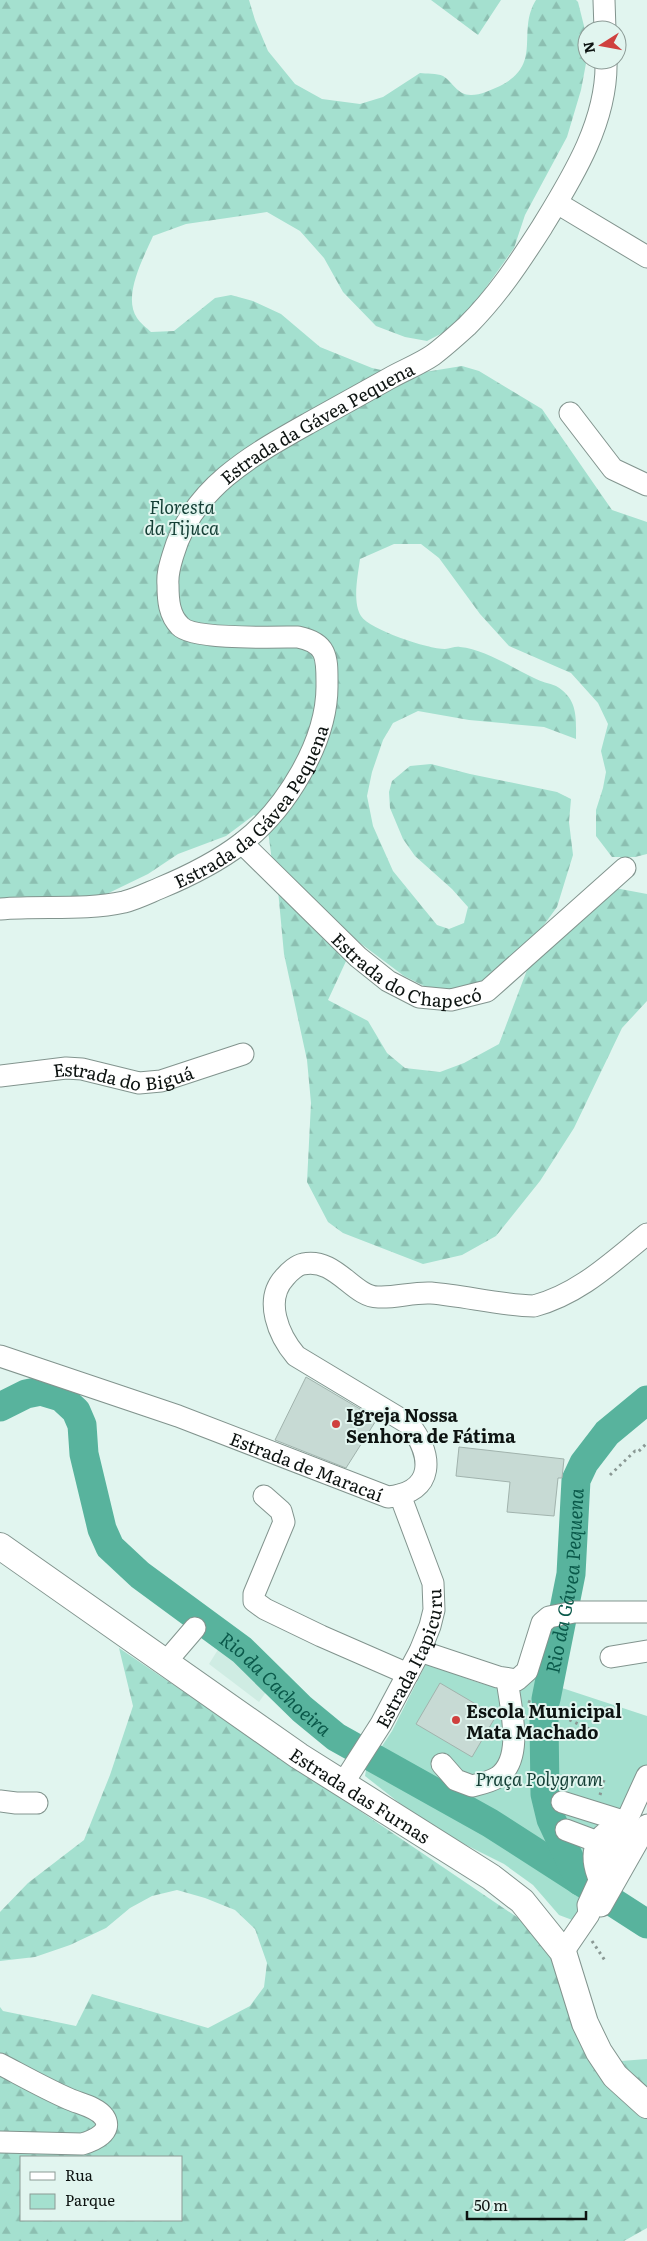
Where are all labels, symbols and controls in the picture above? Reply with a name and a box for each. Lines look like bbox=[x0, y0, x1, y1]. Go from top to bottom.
north arrow bbox=[577, 20, 627, 70]
text: N bbox=[577, 40, 599, 55]
street label: Estrada da Gávea Pequena bbox=[214, 354, 419, 490]
park label: Floresta da Tijuca bbox=[145, 493, 220, 541]
street label: Estrada da Gávea Pequena bbox=[169, 721, 334, 894]
street label: Estrada do Chapecó bbox=[326, 925, 484, 1014]
street label: Estrada do Biguá bbox=[52, 1054, 197, 1097]
place label: Igreja Nossa Senhora de Fátima bbox=[346, 1401, 516, 1449]
marker: Igreja Nossa Senhora de Fátima bbox=[330, 1418, 342, 1430]
street label: Estrada de Maracaí bbox=[226, 1424, 388, 1508]
water label: Rio da Gávea Pequena bbox=[537, 1487, 590, 1676]
street label: Estrada Itapicuru bbox=[368, 1588, 447, 1732]
water label: Rio da Cachoeira bbox=[214, 1624, 338, 1742]
place label: Escola Municipal Mata Machado bbox=[466, 1697, 622, 1745]
marker: Escola Municipal Mata Machado bbox=[450, 1714, 462, 1726]
street label: Estrada das Furnas bbox=[285, 1740, 436, 1849]
park label: Praça Polygram bbox=[475, 1765, 603, 1792]
legend bbox=[20, 2156, 182, 2221]
text: Rua bbox=[65, 2163, 94, 2186]
text: Parque bbox=[65, 2188, 115, 2211]
scale bar bbox=[467, 2188, 586, 2220]
text: 50 m bbox=[474, 2193, 508, 2216]

